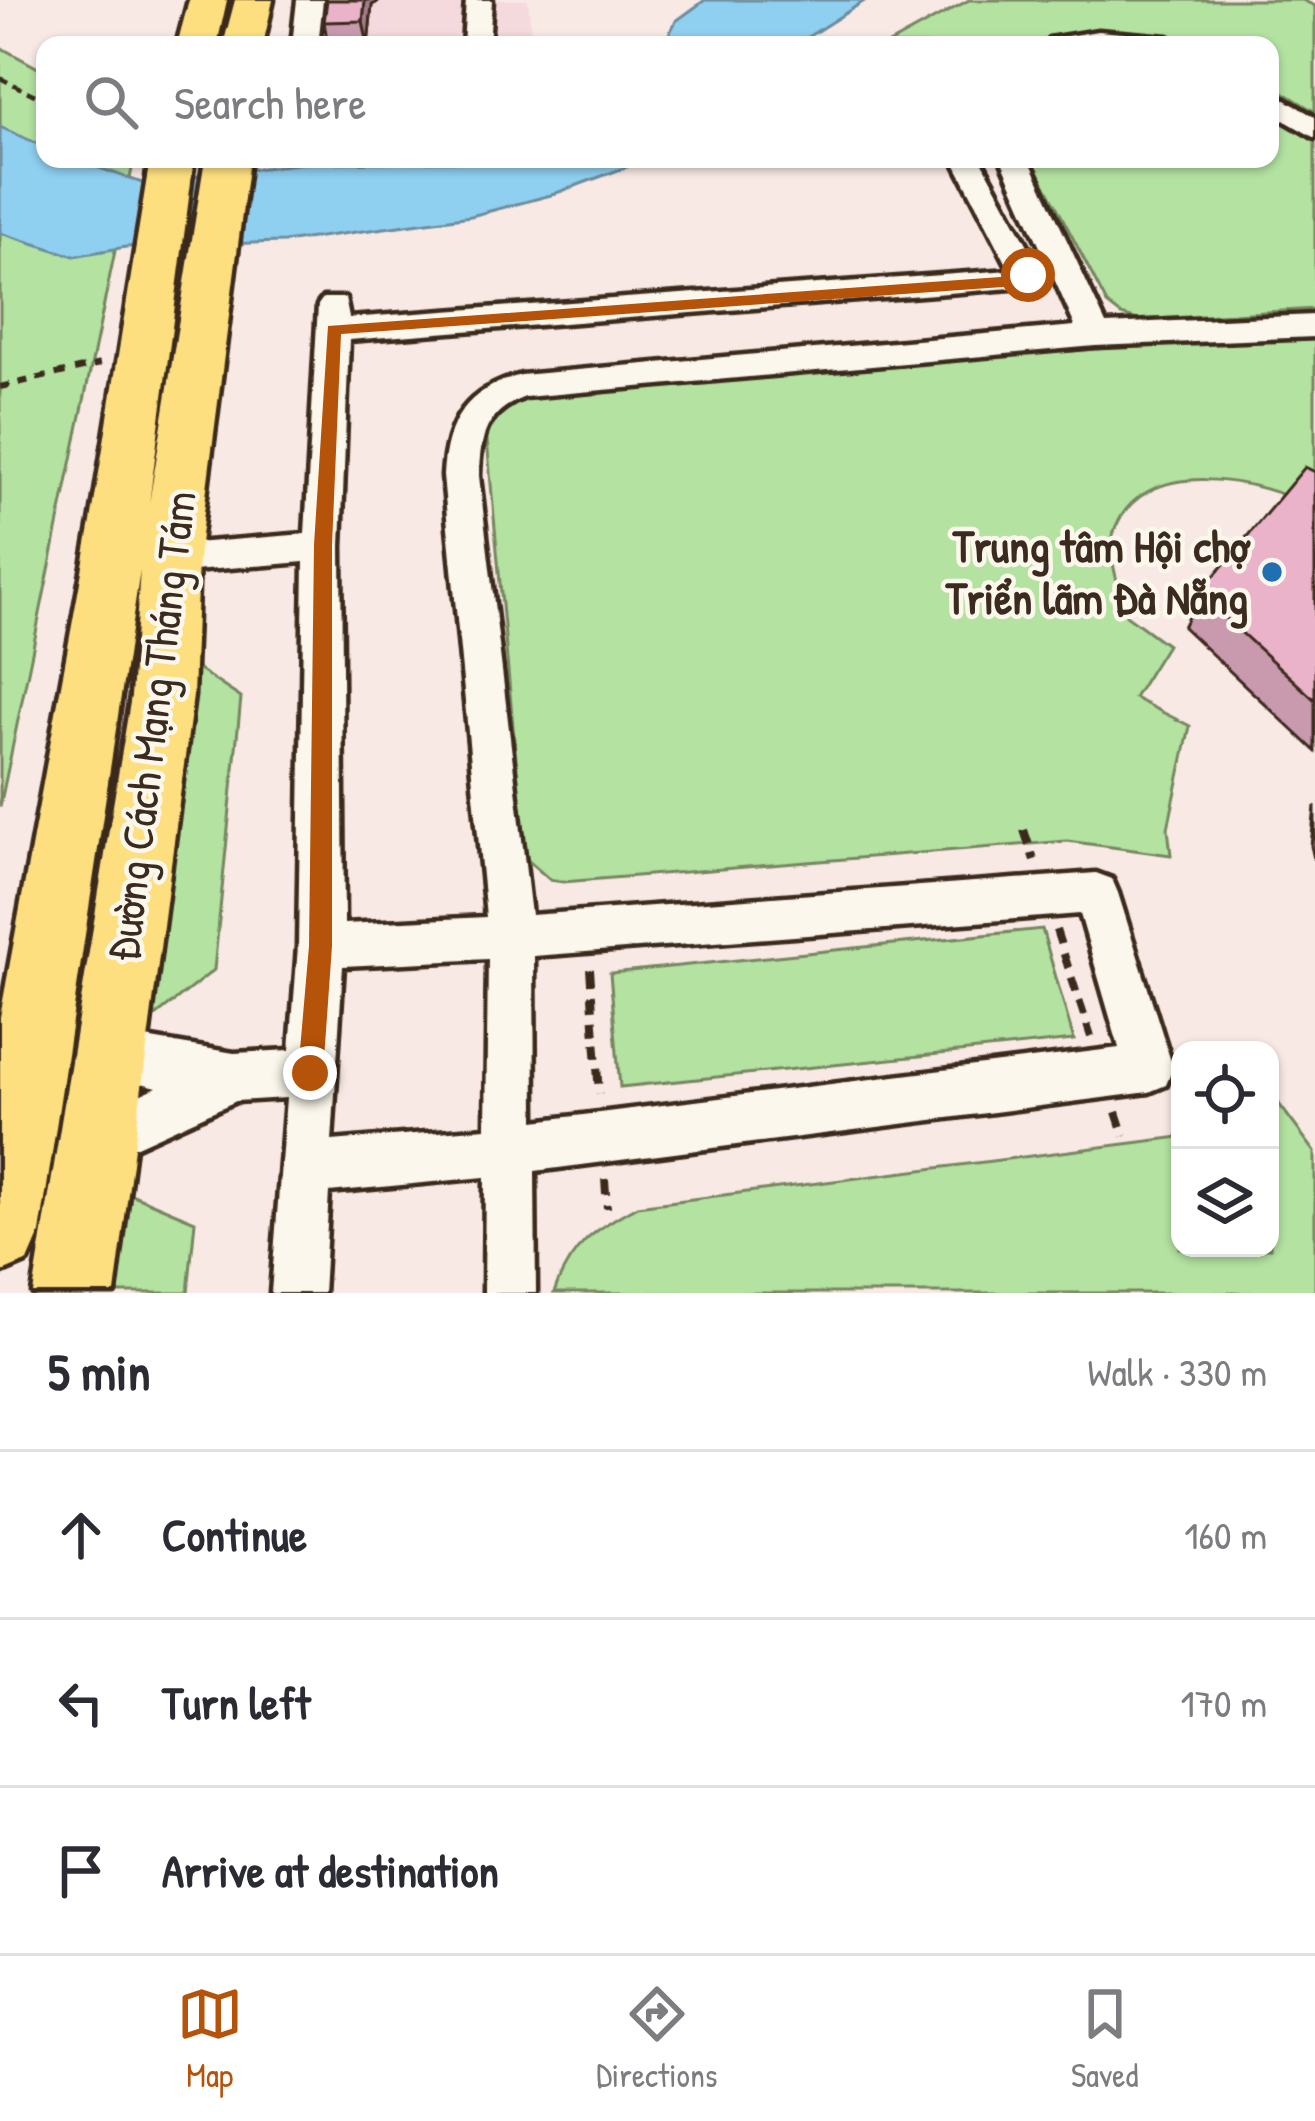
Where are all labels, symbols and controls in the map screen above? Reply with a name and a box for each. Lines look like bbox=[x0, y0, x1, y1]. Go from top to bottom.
search box bbox=[36, 36, 1279, 168]
icon: search bbox=[78, 69, 144, 135]
text: Search here bbox=[174, 72, 366, 133]
route start bbox=[1001, 248, 1055, 302]
street label: Đường Cách Mạng Tháng Tám bbox=[91, 487, 210, 965]
place label: Trung tâm Hội chợ Triển lãm Đà Nẵng bbox=[945, 515, 1251, 629]
marker: Trung tâm Hội chợ Triển lãm Đà Nẵng bbox=[1259, 559, 1285, 585]
map controls bbox=[1171, 1041, 1279, 1257]
button: locate bbox=[1171, 1041, 1279, 1149]
route end bbox=[283, 1046, 337, 1100]
button: layers bbox=[1171, 1149, 1279, 1257]
text: 5 min bbox=[48, 1337, 150, 1406]
text: Walk · 330 m bbox=[1087, 1345, 1267, 1398]
icon: ahead bbox=[48, 1502, 114, 1568]
text: Continue bbox=[162, 1504, 307, 1565]
text: 160 m bbox=[1184, 1508, 1267, 1561]
icon: left bbox=[48, 1670, 114, 1736]
text: Turn left bbox=[162, 1672, 311, 1733]
text: 170 m bbox=[1181, 1676, 1267, 1729]
icon: arrive bbox=[48, 1838, 114, 1904]
text: Arrive at destination bbox=[162, 1840, 499, 1901]
tab: Map bbox=[177, 1981, 243, 2097]
tab: Directions bbox=[596, 1981, 718, 2097]
tab: Saved bbox=[1071, 1981, 1138, 2097]

